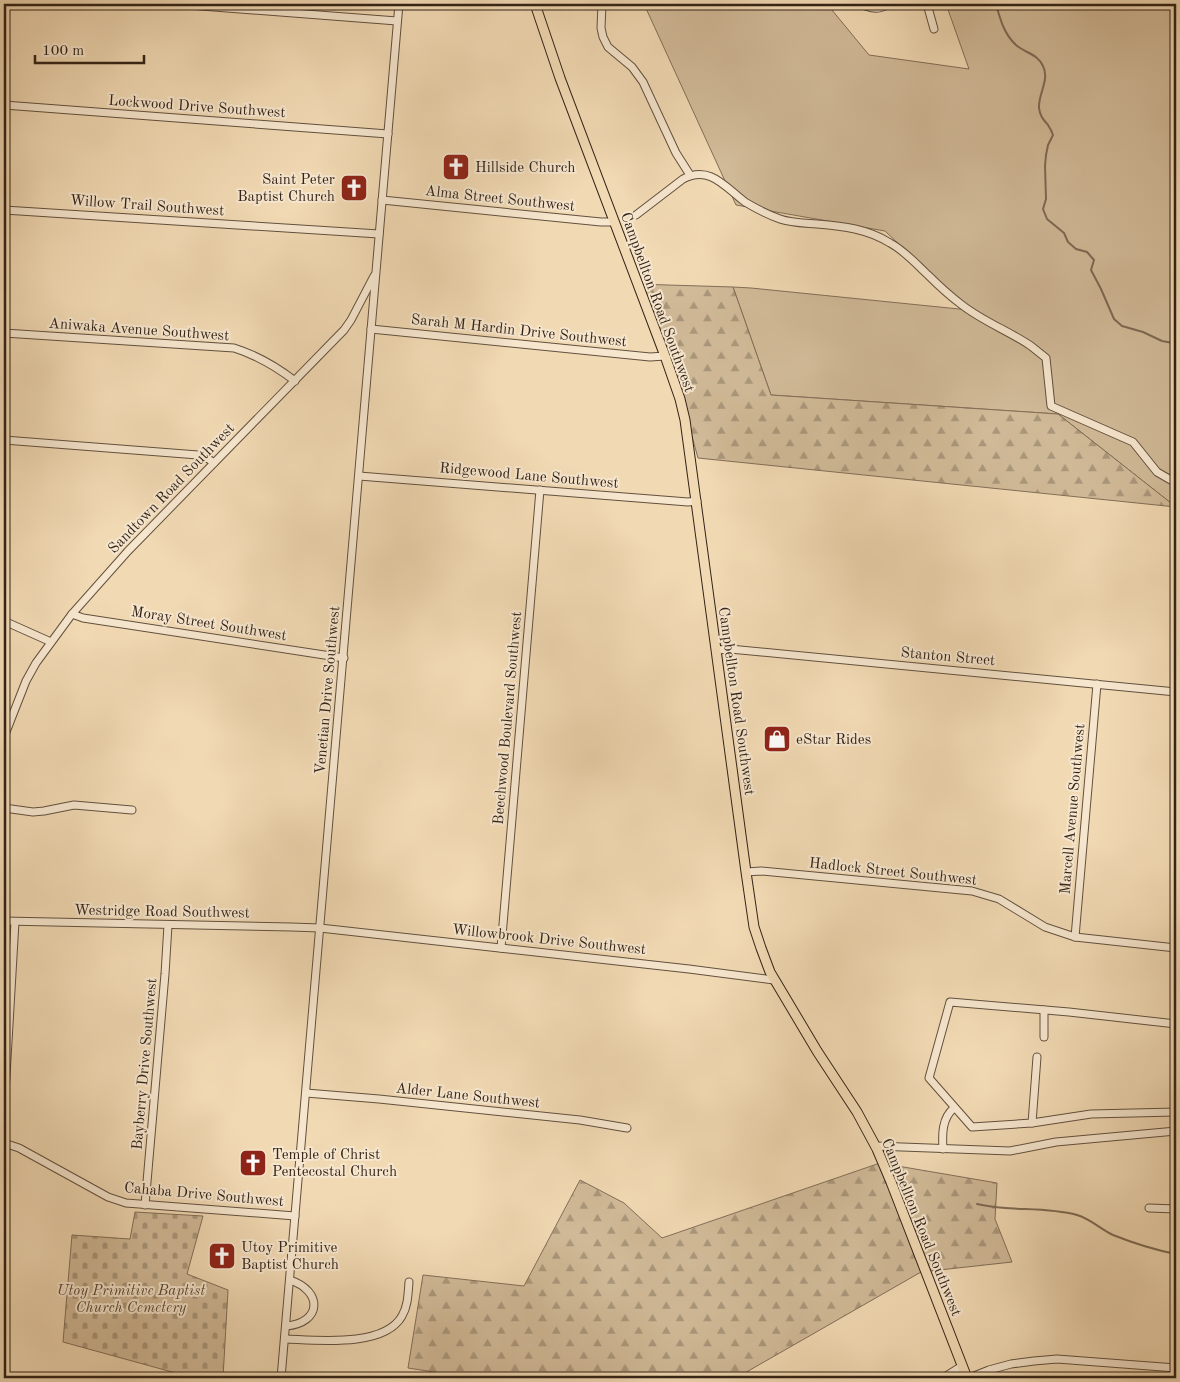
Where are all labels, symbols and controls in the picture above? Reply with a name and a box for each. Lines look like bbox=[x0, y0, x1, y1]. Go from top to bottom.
scale bar bbox=[35, 32, 144, 64]
text: 100 m bbox=[42, 44, 84, 59]
street label: Lockwood Drive Southwest bbox=[108, 94, 286, 121]
church icon: Hillside Church bbox=[441, 152, 471, 182]
place label: Hillside Church bbox=[475, 161, 576, 176]
place label: Saint Peter Baptist Church bbox=[237, 173, 335, 205]
church icon: Saint Peter Baptist Church bbox=[339, 173, 369, 203]
street label: Alma Street Southwest bbox=[424, 184, 576, 215]
street label: Willow Trail Southwest bbox=[69, 194, 225, 219]
street label: Campbellton Road Southwest bbox=[617, 211, 696, 394]
street label: Sarah M Hardin Drive Southwest bbox=[410, 313, 628, 350]
street label: Aniwaka Avenue Southwest bbox=[48, 317, 230, 344]
street label: Sandtown Road Southwest bbox=[106, 421, 238, 557]
street label: Ridgewood Lane Southwest bbox=[439, 461, 619, 492]
street label: Moray Street Southwest bbox=[130, 605, 288, 644]
street label: Venetian Drive Southwest bbox=[314, 605, 343, 775]
street label: Campbellton Road Southwest bbox=[715, 606, 756, 796]
street label: Beechwood Boulevard Southwest bbox=[492, 611, 525, 825]
street label: Stanton Street bbox=[900, 646, 996, 669]
street label: Marcell Avenue Southwest bbox=[1059, 723, 1088, 895]
shop icon: eStar Rides bbox=[762, 724, 792, 754]
place label: eStar Rides bbox=[796, 733, 871, 748]
street label: Hadlock Street Southwest bbox=[808, 856, 978, 889]
street label: Westridge Road Southwest bbox=[74, 903, 250, 922]
street label: Willowbrook Drive Southwest bbox=[451, 923, 647, 958]
street label: Bayberry Drive Southwest bbox=[131, 978, 160, 1151]
street label: Alder Lane Southwest bbox=[395, 1081, 541, 1112]
street label: Campbellton Road Southwest bbox=[878, 1137, 963, 1319]
church icon: Temple of Christ Pentecostal Church bbox=[238, 1148, 268, 1178]
place label: Temple of Christ Pentecostal Church bbox=[272, 1148, 397, 1180]
street label: Cahaba Drive Southwest bbox=[123, 1181, 284, 1210]
church icon: Utoy Primitive Baptist Church bbox=[207, 1241, 237, 1271]
place label: Utoy Primitive Baptist Church bbox=[241, 1241, 339, 1273]
park label: Utoy Primitive Baptist Church Cemetery bbox=[57, 1284, 205, 1316]

